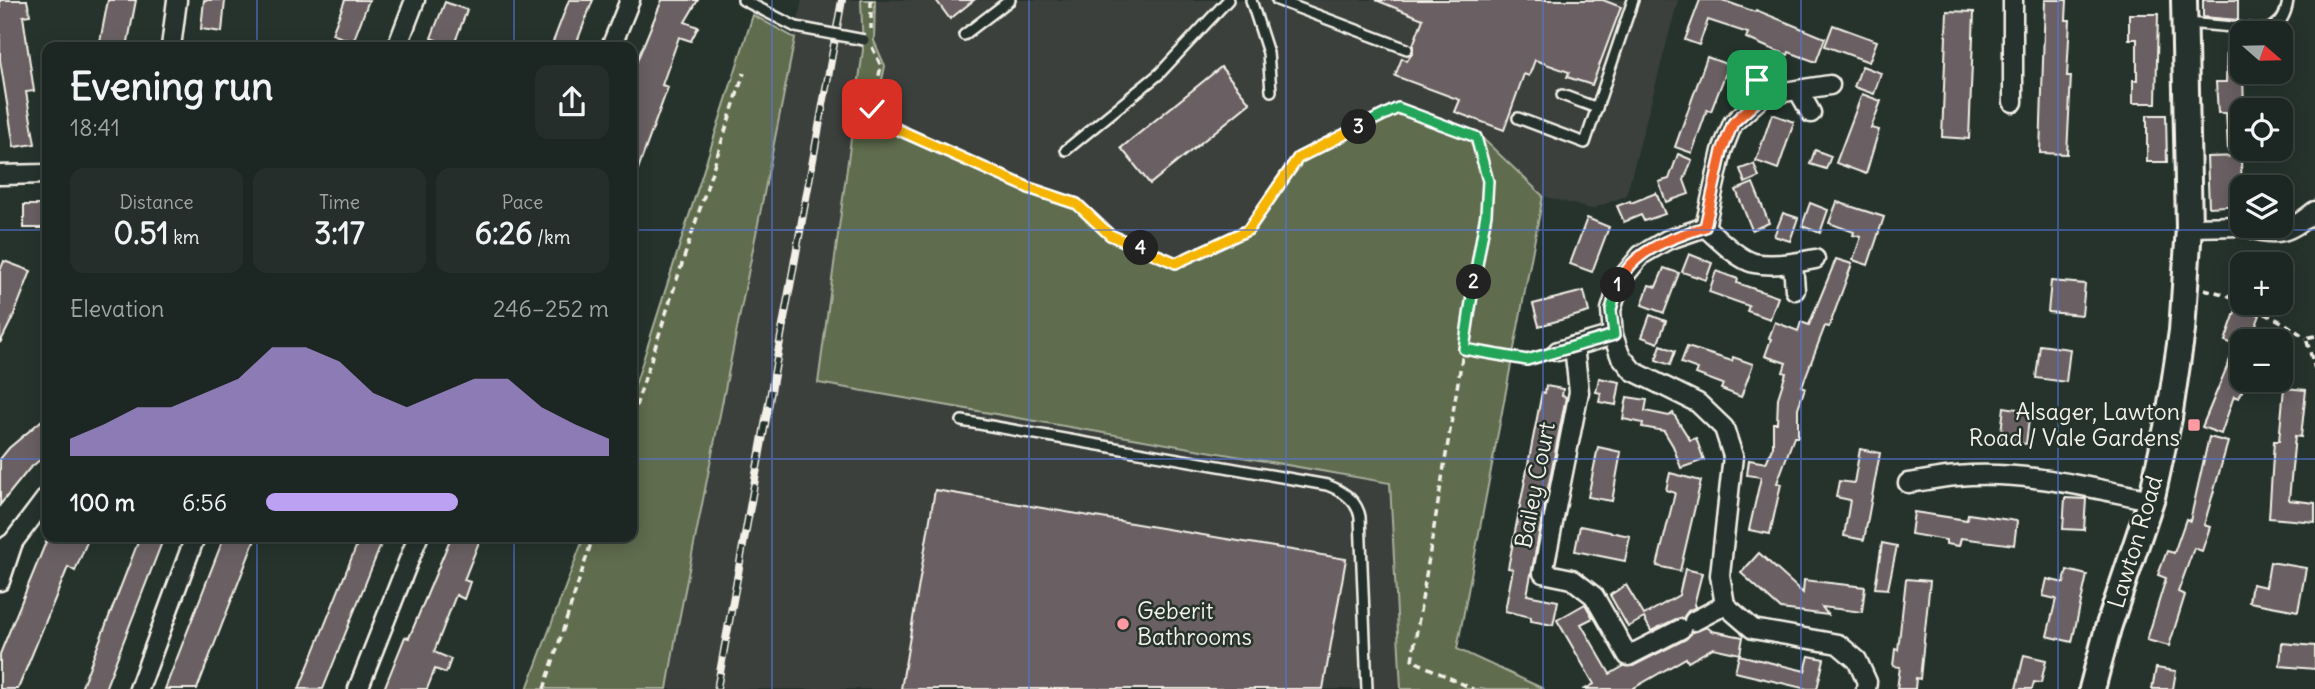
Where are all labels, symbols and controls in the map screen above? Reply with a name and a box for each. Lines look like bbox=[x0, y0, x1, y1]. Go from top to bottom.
north arrow bbox=[2230, 21, 2292, 84]
map controls bbox=[2230, 21, 2293, 392]
pin bbox=[1727, 50, 1787, 110]
icon: arrive bbox=[1738, 61, 1776, 99]
text: Evening run bbox=[70, 63, 273, 110]
button: share bbox=[535, 65, 609, 139]
pin bbox=[842, 79, 902, 139]
icon: check bbox=[853, 90, 891, 128]
button: locate bbox=[2230, 98, 2293, 161]
pin: 3 bbox=[1342, 110, 1376, 144]
text: 18:41 bbox=[70, 113, 120, 142]
text: 3 bbox=[1353, 114, 1364, 138]
button: layers bbox=[2230, 175, 2293, 238]
text: Distance bbox=[119, 190, 194, 214]
text: Time bbox=[319, 190, 360, 214]
text: Pace bbox=[502, 190, 543, 214]
text: 0.51 bbox=[113, 214, 169, 252]
text: 3:17 bbox=[314, 214, 365, 252]
text: 6:26 bbox=[475, 214, 533, 252]
text: km bbox=[169, 225, 200, 249]
text: /km bbox=[533, 225, 570, 249]
pin: 4 bbox=[1124, 230, 1158, 266]
text: 4 bbox=[1135, 235, 1146, 259]
button: + bbox=[2230, 252, 2293, 315]
pin: 2 bbox=[1456, 264, 1492, 300]
pin: 1 bbox=[1600, 268, 1636, 302]
text: 2 bbox=[1468, 269, 1479, 293]
text: 1 bbox=[1614, 272, 1621, 296]
text: Elevation bbox=[70, 294, 164, 323]
text: 246–252 m bbox=[493, 294, 609, 323]
button: − bbox=[2230, 329, 2293, 392]
place label: Alsager, Lawton Road / Vale Gardens bbox=[1969, 397, 2180, 452]
marker: Alsager, Lawton Road / Vale Gardens bbox=[2186, 417, 2202, 433]
street label: Bailey Court bbox=[1508, 419, 1561, 550]
street label: Lawton Road bbox=[2101, 472, 2168, 612]
text: 100 m bbox=[70, 488, 135, 517]
text: 6:56 bbox=[182, 488, 227, 517]
place label: Geberit Bathrooms bbox=[1137, 596, 1252, 651]
marker: Geberit Bathrooms bbox=[1115, 616, 1131, 632]

